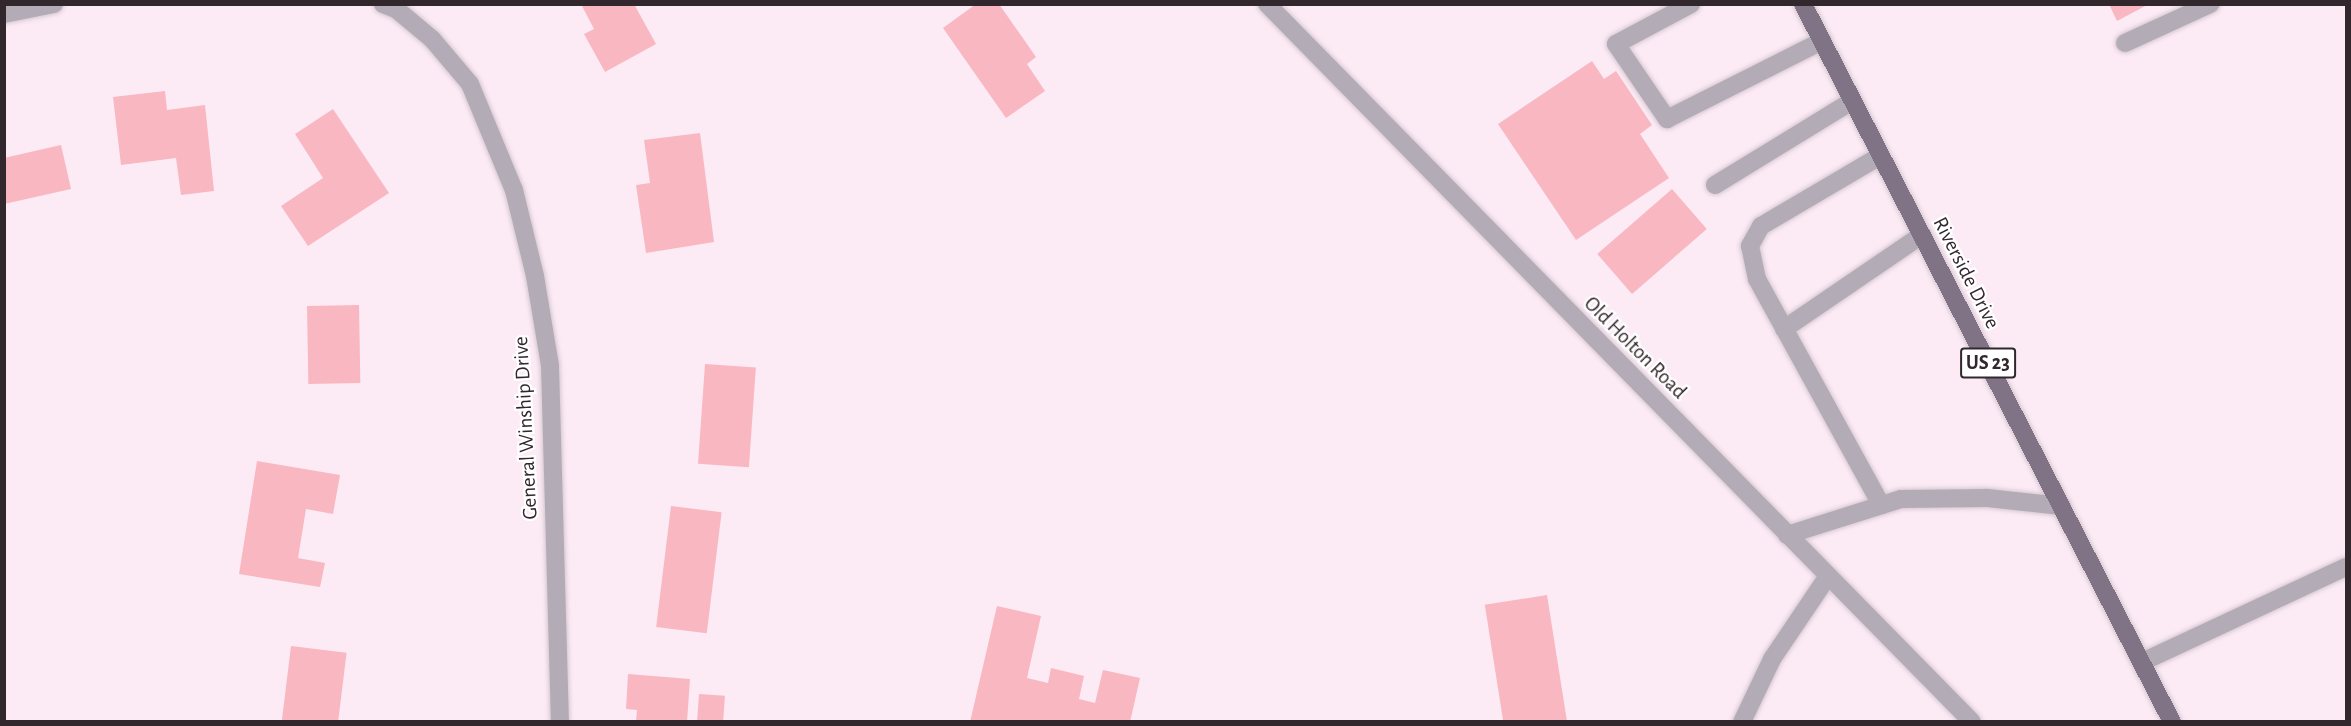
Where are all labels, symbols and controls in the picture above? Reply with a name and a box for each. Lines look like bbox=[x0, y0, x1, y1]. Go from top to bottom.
street label: Riverside Drive bbox=[1927, 213, 2005, 333]
street label: Old Holton Road bbox=[1578, 291, 1692, 405]
street label: General Winship Drive bbox=[509, 336, 543, 520]
road number: US 23 bbox=[1960, 346, 2016, 380]

